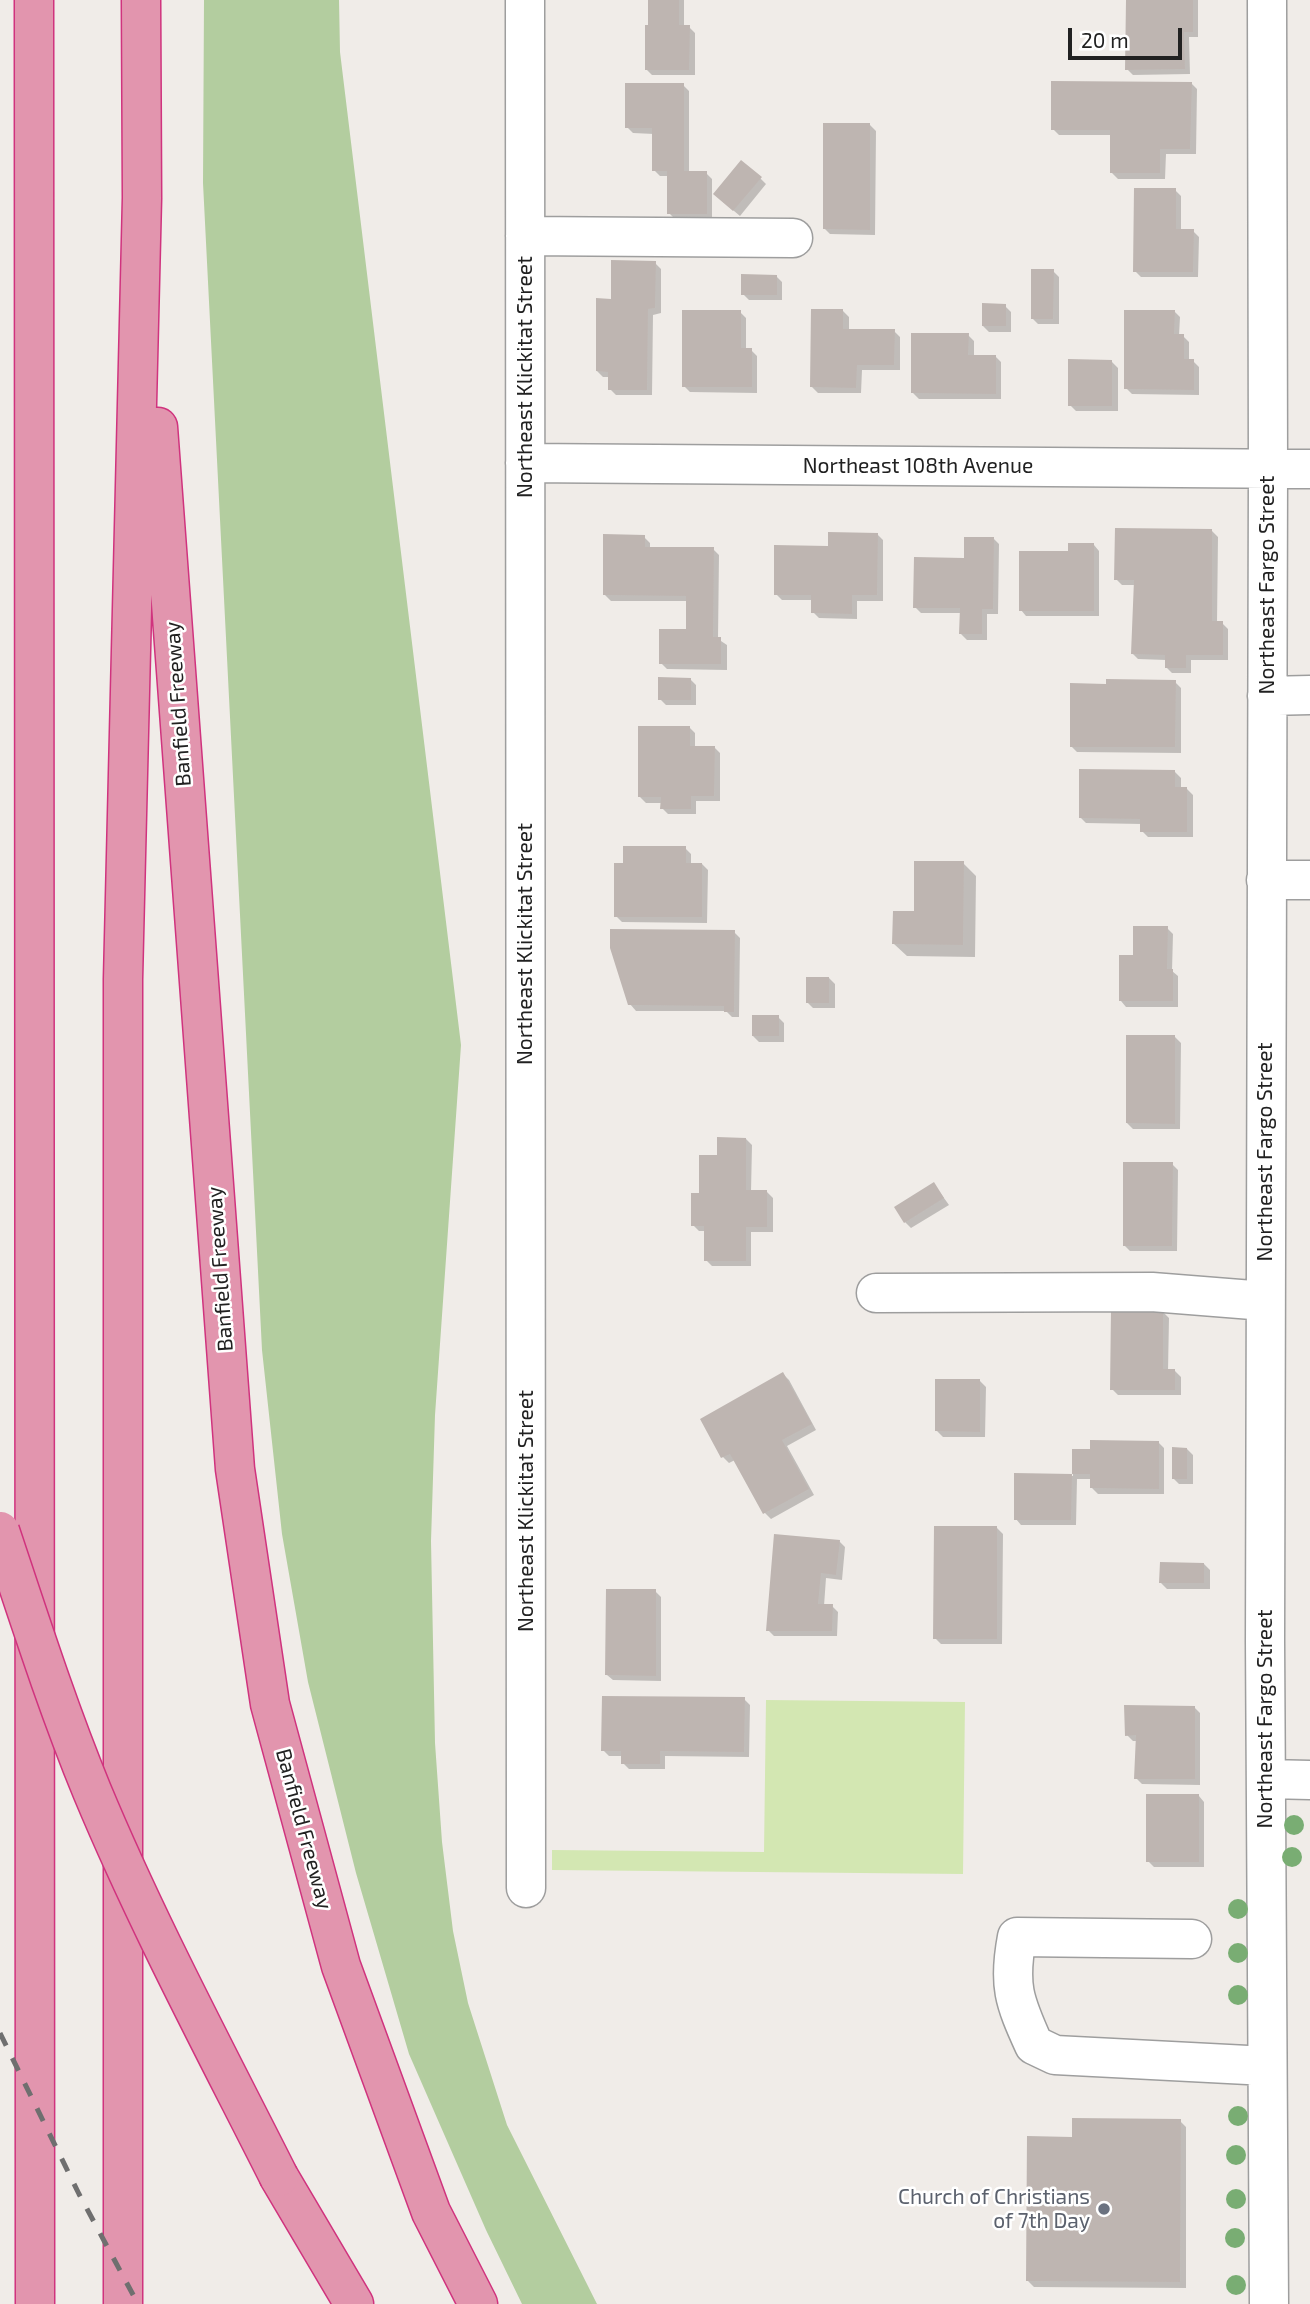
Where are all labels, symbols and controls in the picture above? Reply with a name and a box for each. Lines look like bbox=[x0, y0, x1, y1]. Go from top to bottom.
scale bar bbox=[1072, 14, 1186, 58]
text: 20 m bbox=[1081, 27, 1129, 52]
street label: Northeast Klickitat Street bbox=[512, 256, 538, 498]
street label: Northeast 108th Avenue bbox=[803, 453, 1033, 479]
street label: Northeast Fargo Street bbox=[1254, 476, 1280, 694]
street label: Banfield Freeway bbox=[160, 621, 196, 787]
street label: Northeast Klickitat Street bbox=[512, 823, 538, 1065]
street label: Northeast Fargo Street bbox=[1252, 1043, 1278, 1261]
street label: Banfield Freeway bbox=[202, 1186, 238, 1352]
street label: Northeast Klickitat Street bbox=[513, 1390, 539, 1632]
street label: Northeast Fargo Street bbox=[1252, 1610, 1278, 1828]
street label: Banfield Freeway bbox=[270, 1746, 338, 1912]
place label: Church of Christians of 7th Day bbox=[898, 2184, 1090, 2234]
marker: Church of Christians of 7th Day bbox=[1096, 2201, 1112, 2217]

